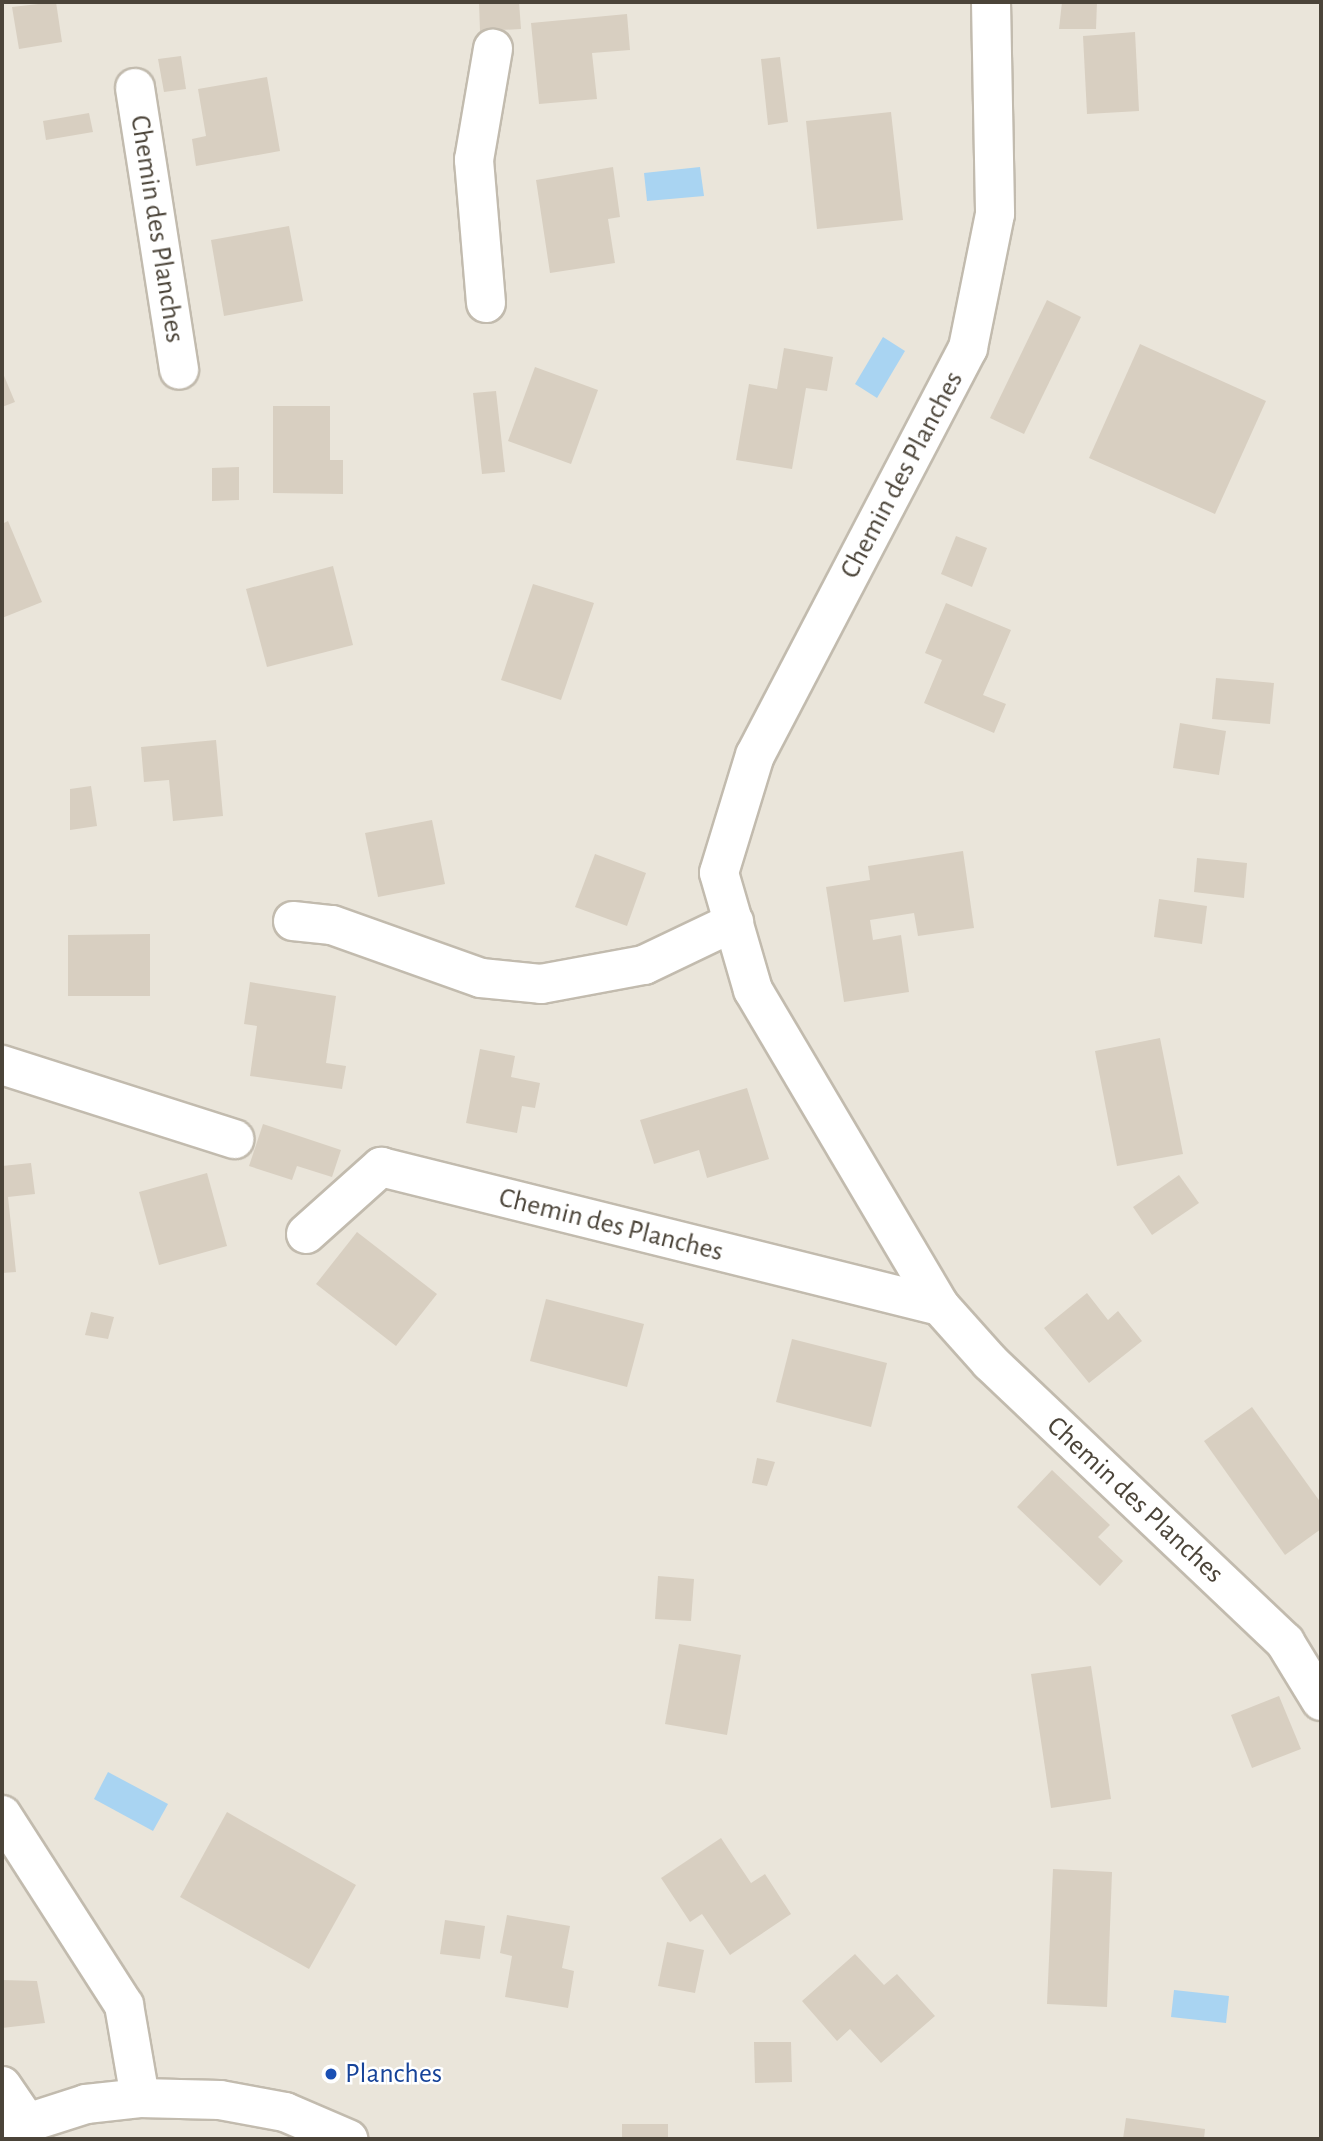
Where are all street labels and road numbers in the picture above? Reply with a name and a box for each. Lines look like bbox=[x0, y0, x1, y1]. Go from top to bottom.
street label: Chemin des Planches bbox=[122, 113, 192, 345]
street label: Chemin des Planches bbox=[833, 366, 971, 584]
street label: Chemin des Planches bbox=[495, 1181, 727, 1269]
street label: Chemin des Planches bbox=[1039, 1409, 1231, 1591]

